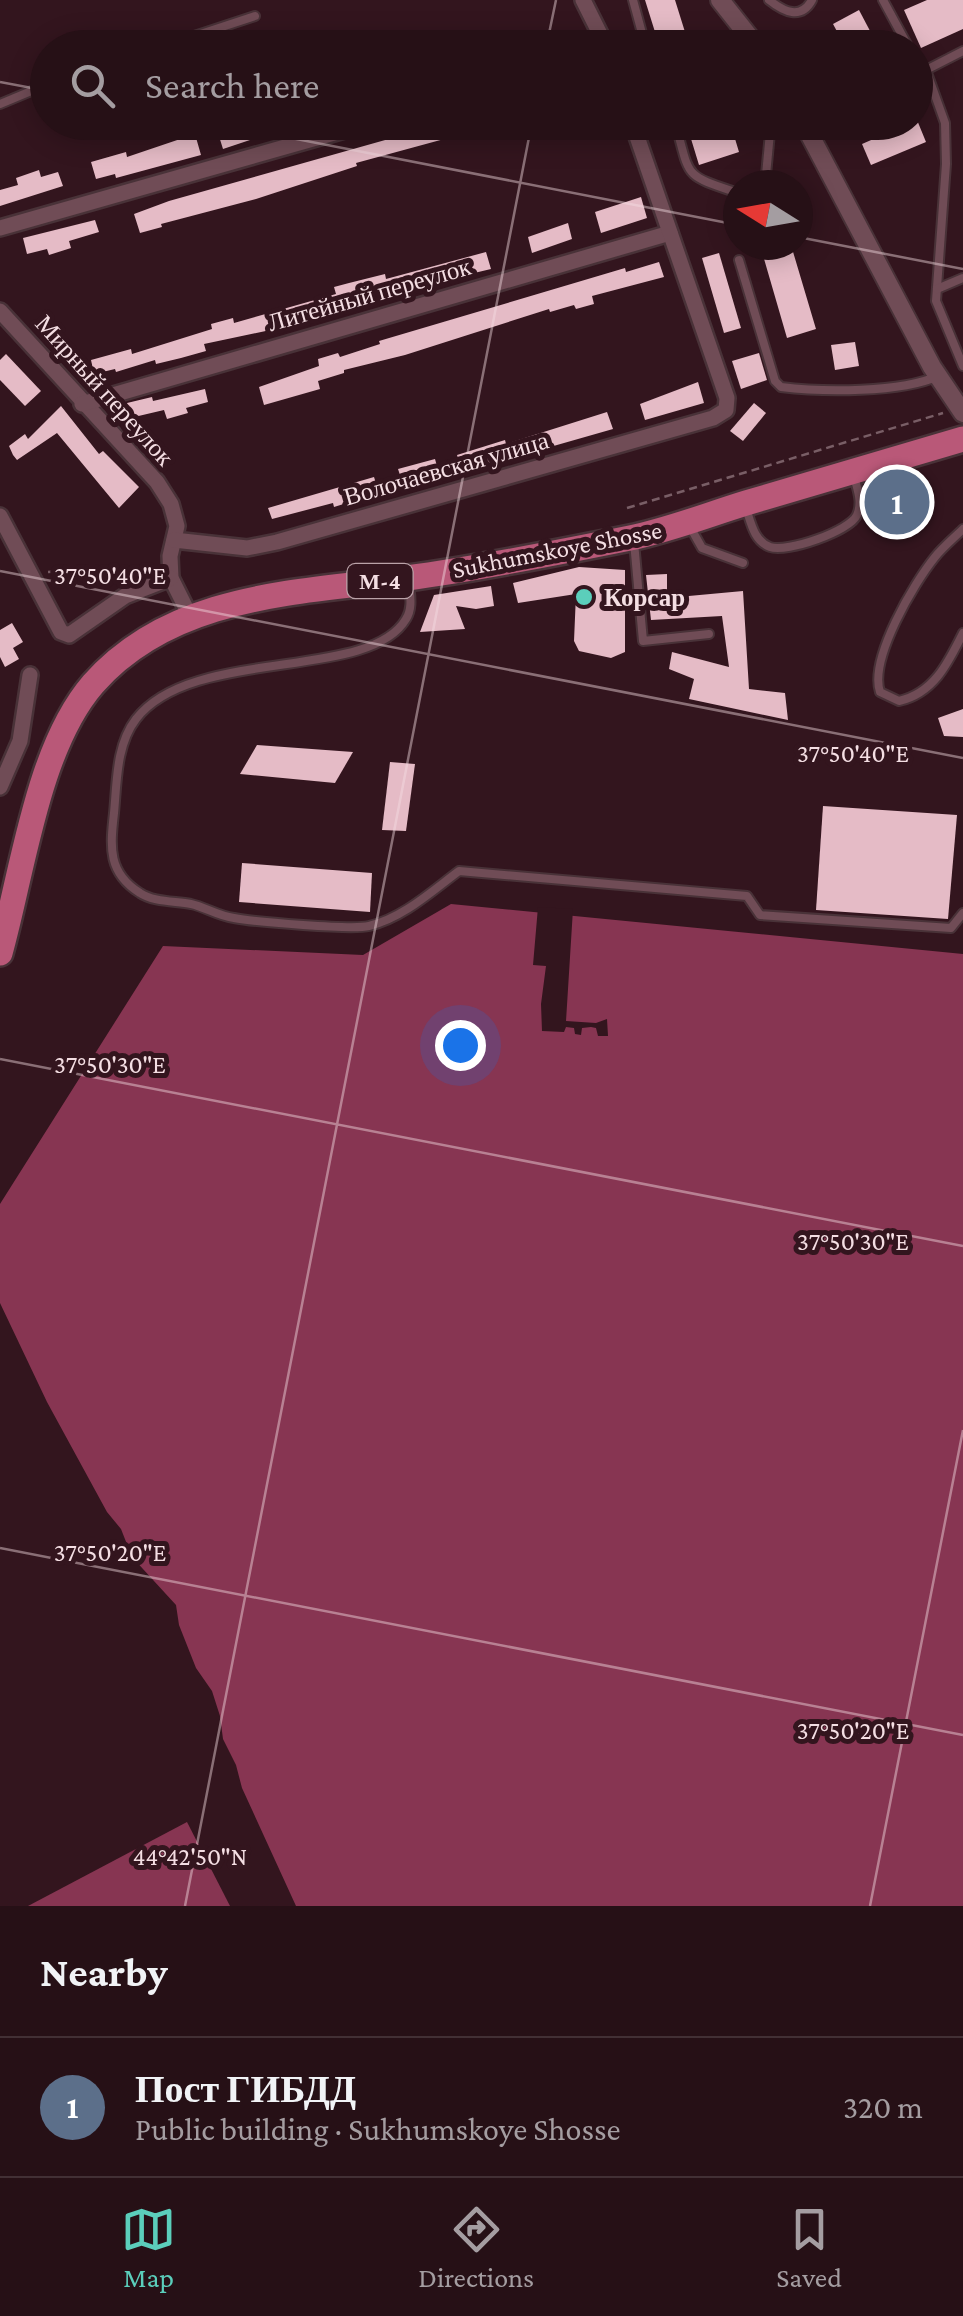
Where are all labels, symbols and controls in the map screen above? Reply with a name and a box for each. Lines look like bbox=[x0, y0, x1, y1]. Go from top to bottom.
search box bbox=[30, 30, 933, 140]
icon: search bbox=[65, 58, 120, 113]
text: Search here bbox=[145, 64, 319, 106]
north arrow bbox=[723, 170, 813, 260]
street label: Литейный переулок bbox=[265, 252, 475, 336]
street label: Мирный переулок bbox=[30, 310, 180, 471]
street label: Волочаевская улица bbox=[341, 426, 552, 511]
pin: 1 bbox=[864, 464, 930, 540]
street label: Sukhumskoye Shosse bbox=[450, 516, 664, 584]
text: 37°50'40"E bbox=[54, 562, 166, 589]
road number: М-4 bbox=[348, 564, 412, 598]
place label: Корсар bbox=[604, 584, 685, 611]
marker: Корсар bbox=[573, 586, 595, 608]
text: 37°50'40"E bbox=[797, 740, 909, 767]
your location bbox=[435, 1020, 486, 1071]
text: 37°50'30"E bbox=[54, 1051, 166, 1078]
text: 37°50'30"E bbox=[797, 1228, 909, 1255]
text: 37°50'20"E bbox=[54, 1539, 166, 1566]
text: 37°50'20"E bbox=[797, 1717, 909, 1744]
text: 44°42'50"N bbox=[133, 1843, 247, 1870]
text: Nearby bbox=[40, 1948, 168, 1995]
text: Пост ГИБДД bbox=[135, 2068, 356, 2110]
text: 1 bbox=[67, 2089, 78, 2125]
text: 320 m bbox=[843, 2089, 923, 2125]
text: Public building · Sukhumskoye Shosse bbox=[135, 2111, 621, 2147]
tab: Map bbox=[121, 2202, 176, 2293]
tab: Directions bbox=[418, 2202, 534, 2293]
tab: Saved bbox=[776, 2202, 842, 2293]

